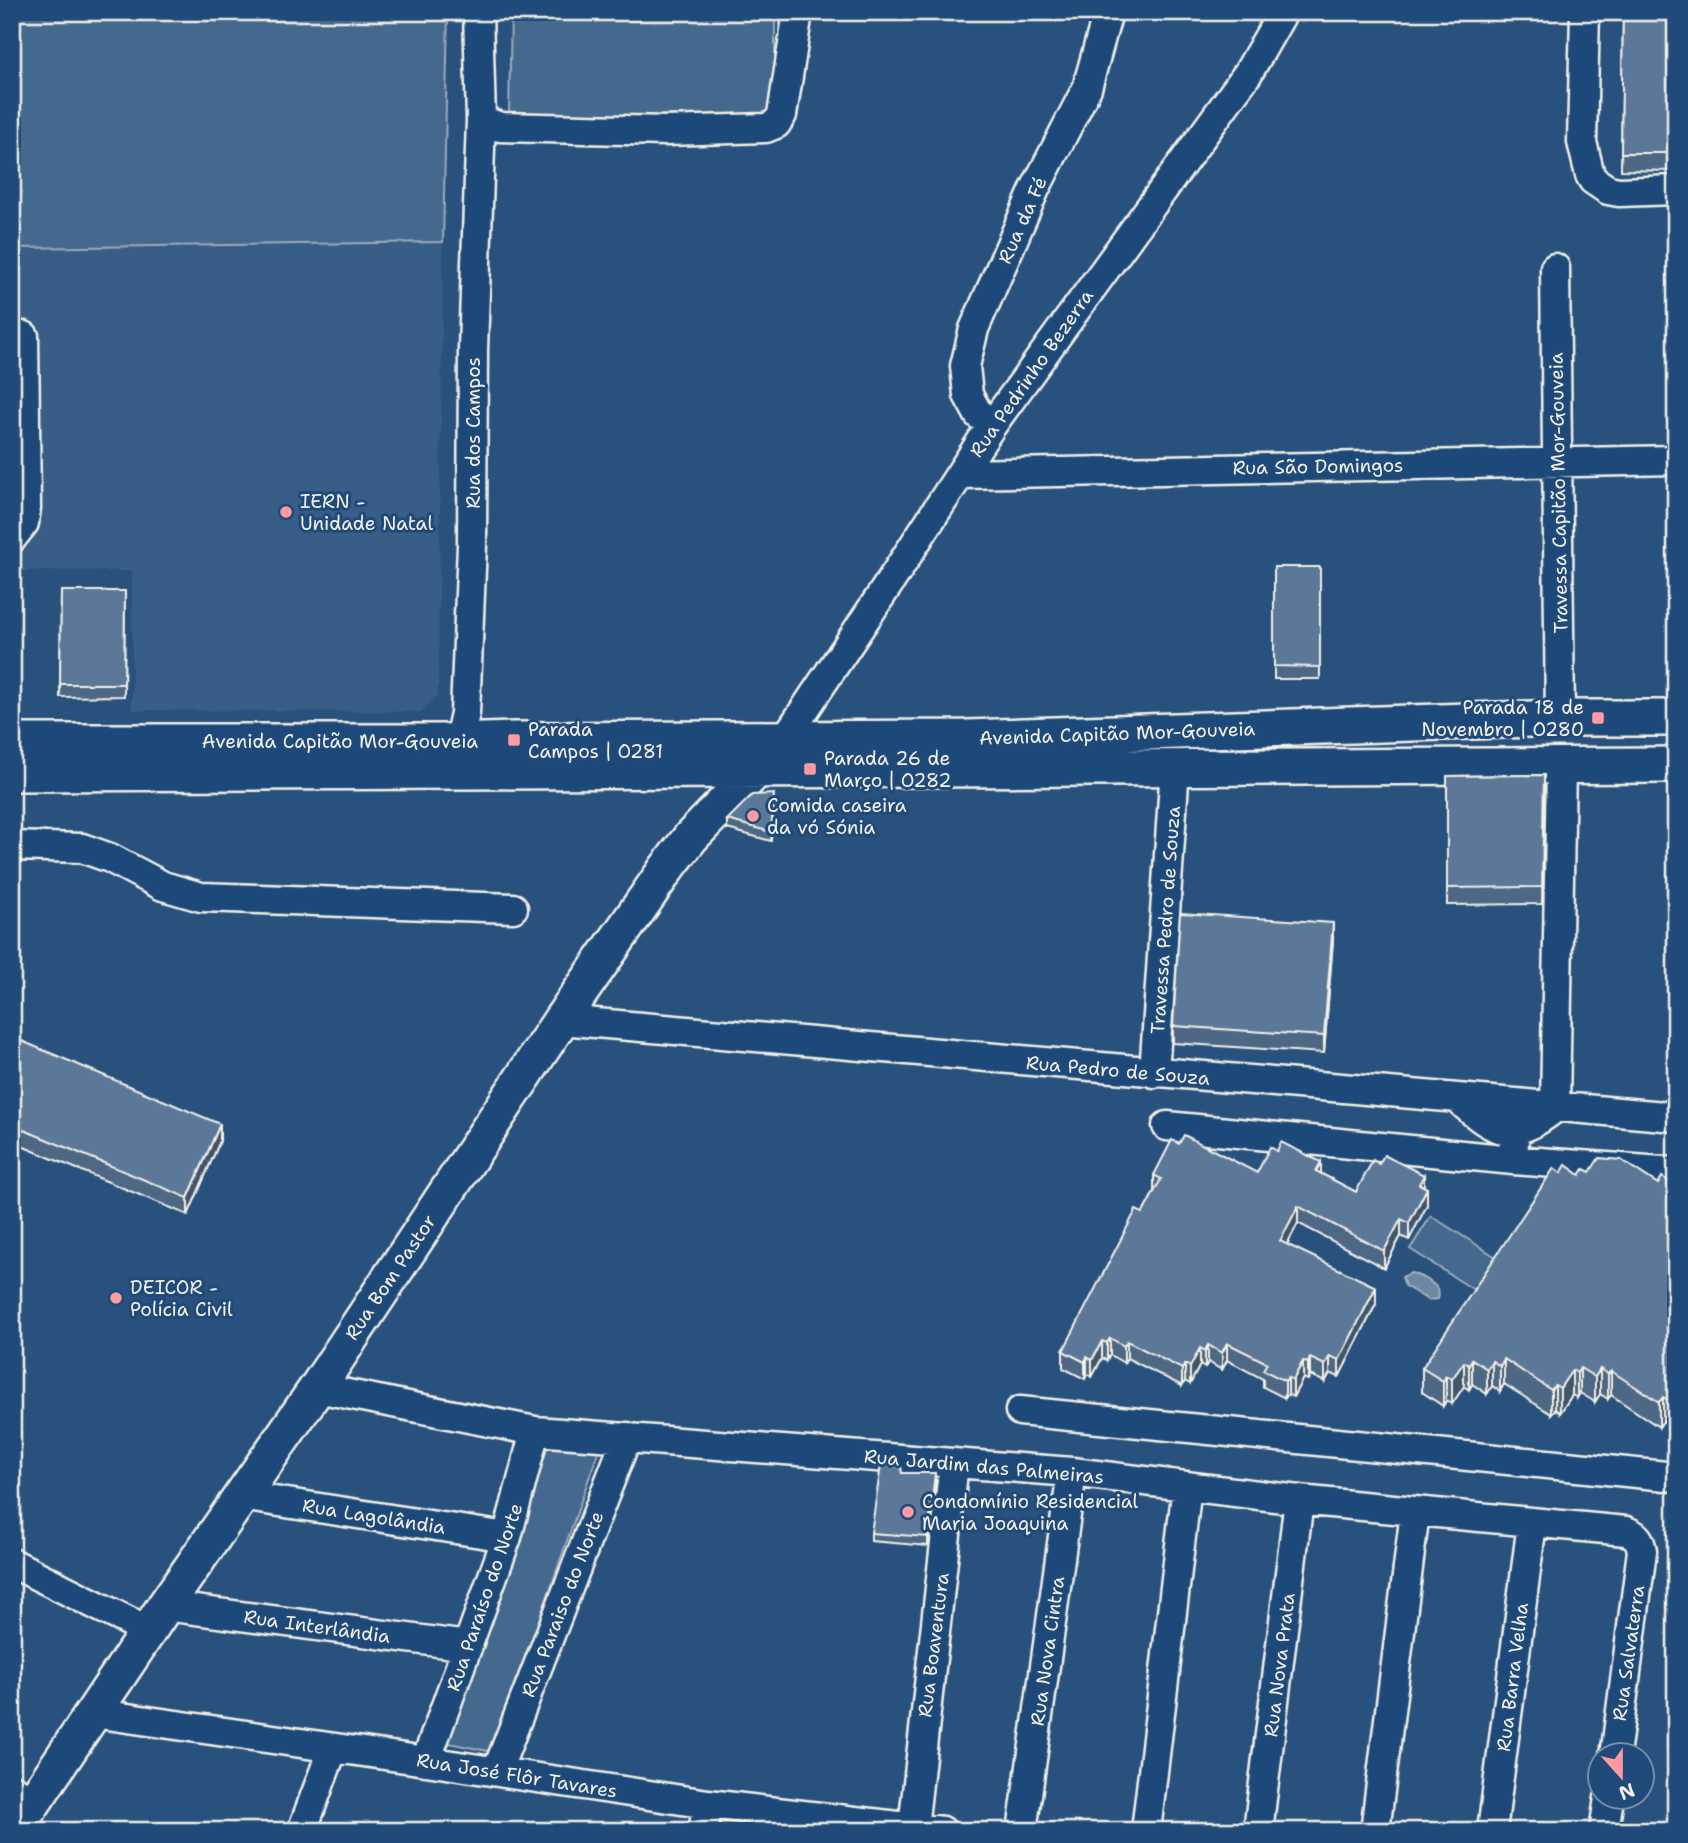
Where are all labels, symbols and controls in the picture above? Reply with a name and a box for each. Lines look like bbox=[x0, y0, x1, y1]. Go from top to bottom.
street label: Rua da Fé bbox=[992, 173, 1053, 268]
street label: Rua Pedrinho Bezerra bbox=[964, 284, 1099, 462]
street label: Travessa Capitão Mor-Gouveia bbox=[1544, 352, 1573, 634]
street label: Rua dos Campos bbox=[461, 357, 486, 509]
street label: Rua São Domingos bbox=[1232, 453, 1404, 480]
place label: IERN - Unidade Natal bbox=[300, 489, 433, 536]
marker: IERN - Unidade Natal bbox=[278, 504, 294, 520]
place label: Parada 18 de Novembro | O280 bbox=[1421, 695, 1584, 742]
marker: Parada 18 de Novembro | O280 bbox=[1590, 710, 1606, 726]
street label: Avenida Capitão Mor-Gouveia bbox=[979, 716, 1256, 751]
place label: Parada Campos | O281 bbox=[528, 717, 663, 764]
street label: Avenida Capitão Mor-Gouveia bbox=[202, 729, 478, 754]
marker: Parada Campos | O281 bbox=[506, 732, 522, 748]
place label: Parada 26 de Março | O282 bbox=[824, 746, 952, 793]
marker: Parada 26 de Março | O282 bbox=[802, 761, 818, 777]
place label: Comida caseira da vó Sónia bbox=[767, 793, 907, 840]
street label: Travessa Pedro de Souza bbox=[1145, 805, 1186, 1035]
marker: Comida caseira da vó Sónia bbox=[745, 808, 761, 824]
street label: Rua Pedro de Souza bbox=[1025, 1050, 1211, 1091]
street label: Rua Bom Pastor bbox=[339, 1210, 442, 1345]
place label: DEICOR - Polícia Civil bbox=[130, 1275, 233, 1322]
marker: DEICOR - Polícia Civil bbox=[108, 1290, 124, 1306]
street label: Rua Jardim das Palmeiras bbox=[863, 1444, 1105, 1489]
place label: Condomínio Residencial Maria Joaquina bbox=[922, 1489, 1139, 1536]
street label: Rua Lagolândia bbox=[301, 1493, 447, 1540]
street label: Rua Paraíso do Norte bbox=[441, 1500, 528, 1694]
marker: Condomínio Residencial Maria Joaquina bbox=[900, 1504, 916, 1520]
street label: Rua Paraiso do Norte bbox=[515, 1508, 609, 1701]
street label: Rua Boaventura bbox=[912, 1571, 955, 1719]
street label: Rua Nova Cintra bbox=[1025, 1574, 1070, 1728]
street label: Rua Salvaterra bbox=[1607, 1583, 1650, 1722]
street label: Rua Nova Prata bbox=[1258, 1591, 1301, 1739]
street label: Rua Barra Velha bbox=[1491, 1601, 1534, 1753]
street label: Rua Interlândia bbox=[242, 1604, 392, 1649]
north arrow bbox=[1586, 1742, 1656, 1812]
street label: Rua José Flôr Tavares bbox=[415, 1747, 619, 1804]
text: N bbox=[1615, 1777, 1638, 1806]

